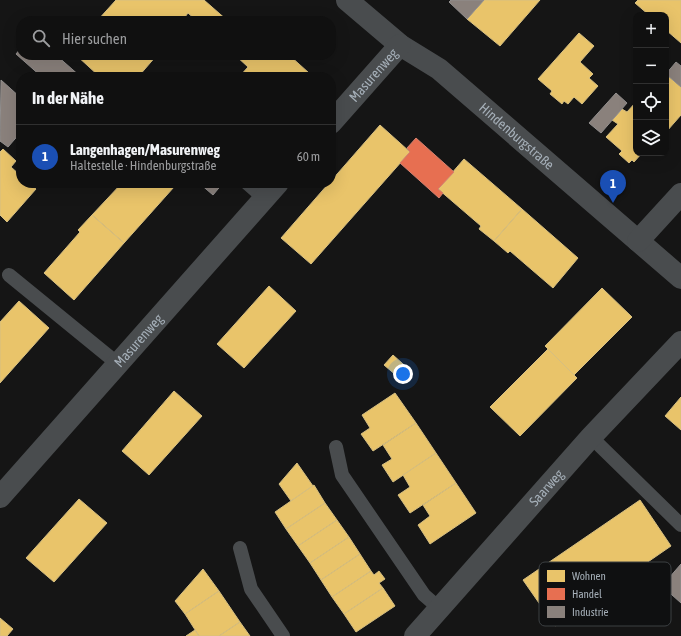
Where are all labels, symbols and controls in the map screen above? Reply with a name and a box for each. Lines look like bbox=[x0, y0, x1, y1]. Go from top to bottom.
map controls bbox=[633, 12, 669, 156]
button: + bbox=[633, 12, 669, 48]
search box bbox=[16, 16, 336, 60]
icon: search bbox=[30, 27, 52, 49]
text: Hier suchen bbox=[62, 30, 127, 47]
street label: Masurenweg bbox=[346, 45, 401, 105]
button: − bbox=[633, 48, 669, 84]
button: locate bbox=[633, 84, 669, 120]
text: In der Nähe bbox=[32, 88, 104, 108]
street label: Hindenburgstraße bbox=[476, 100, 557, 173]
button: layers bbox=[633, 120, 669, 156]
text: Langenhagen/Masurenweg bbox=[70, 141, 220, 158]
text: 1 bbox=[42, 149, 48, 164]
text: 60 m bbox=[297, 149, 320, 164]
text: Haltestelle · Hindenburgstraße bbox=[70, 158, 216, 173]
pin: 1 bbox=[600, 170, 626, 203]
street label: Masurenweg bbox=[111, 311, 166, 370]
your location bbox=[393, 364, 413, 384]
street label: Saarweg bbox=[526, 466, 567, 509]
legend bbox=[539, 562, 671, 626]
text: Wohnen bbox=[572, 570, 606, 582]
text: Handel bbox=[572, 588, 602, 600]
text: Industrie bbox=[572, 606, 609, 618]

